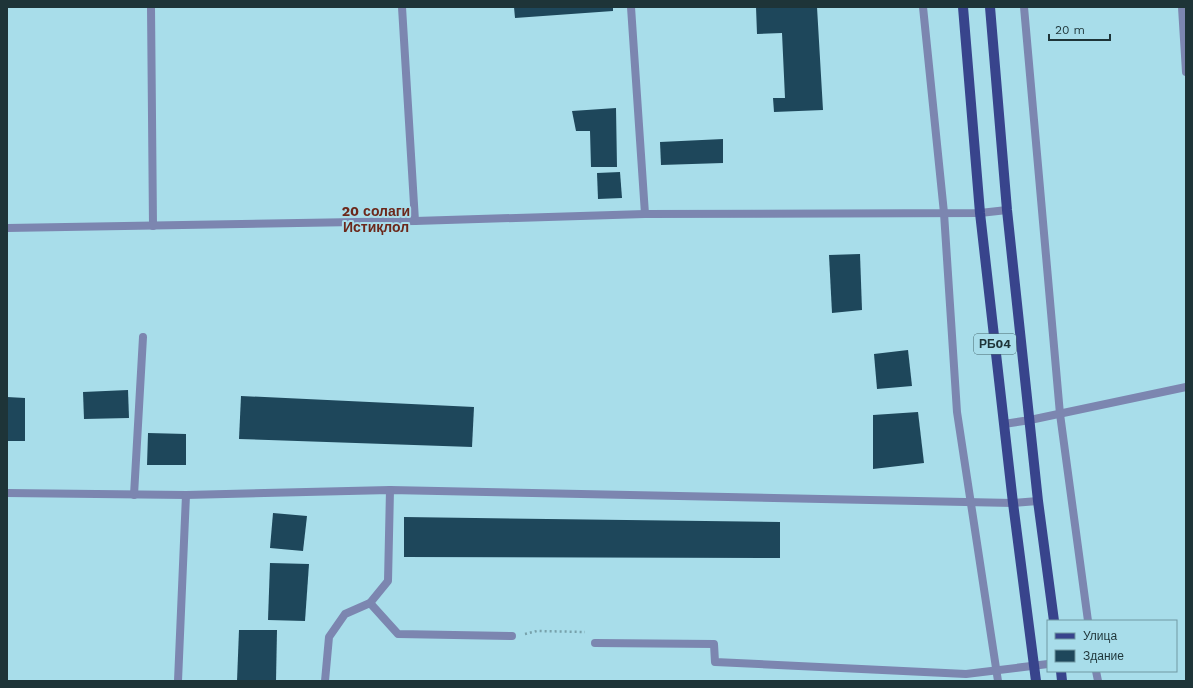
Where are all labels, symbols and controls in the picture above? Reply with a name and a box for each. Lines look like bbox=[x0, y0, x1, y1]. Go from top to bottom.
scale bar bbox=[1049, 16, 1110, 42]
text: 20 m bbox=[1055, 23, 1085, 37]
district label: 20 солаги Истиқлол bbox=[342, 203, 410, 235]
road number: РБ04 bbox=[974, 334, 1016, 354]
legend bbox=[1047, 620, 1177, 672]
text: Улица bbox=[1083, 629, 1117, 643]
text: Здание bbox=[1083, 649, 1124, 663]

